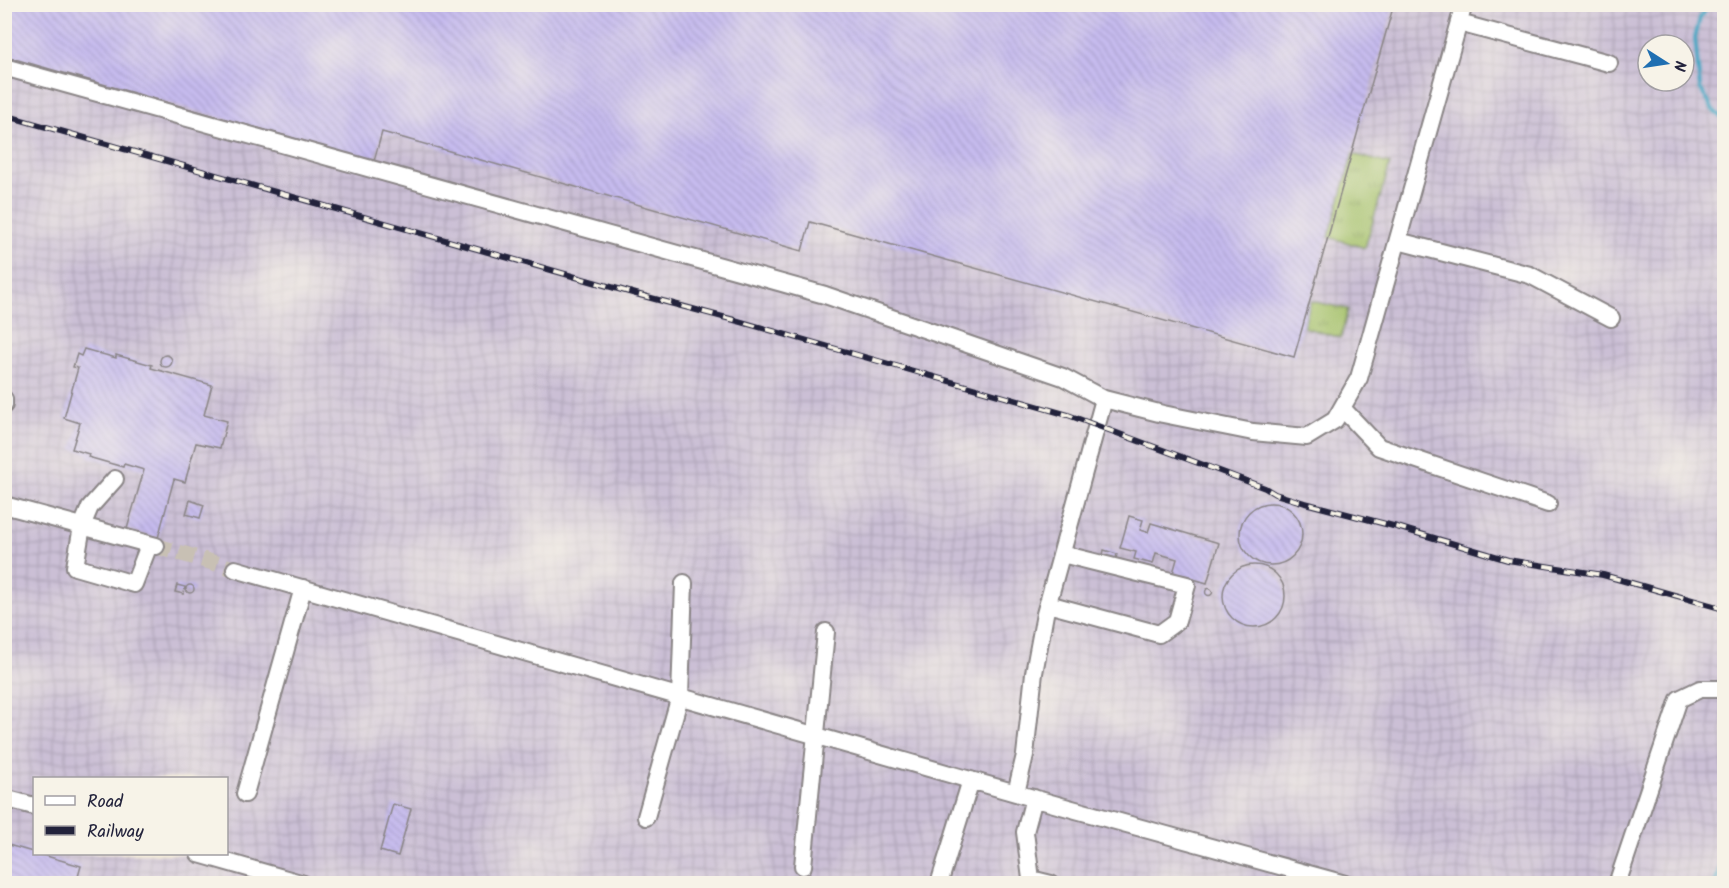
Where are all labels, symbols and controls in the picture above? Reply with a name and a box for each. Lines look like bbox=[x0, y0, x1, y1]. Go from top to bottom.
north arrow bbox=[1636, 33, 1696, 93]
text: N bbox=[1666, 58, 1692, 73]
legend bbox=[33, 777, 228, 855]
text: Road bbox=[87, 788, 124, 817]
text: Railway bbox=[87, 818, 144, 847]

